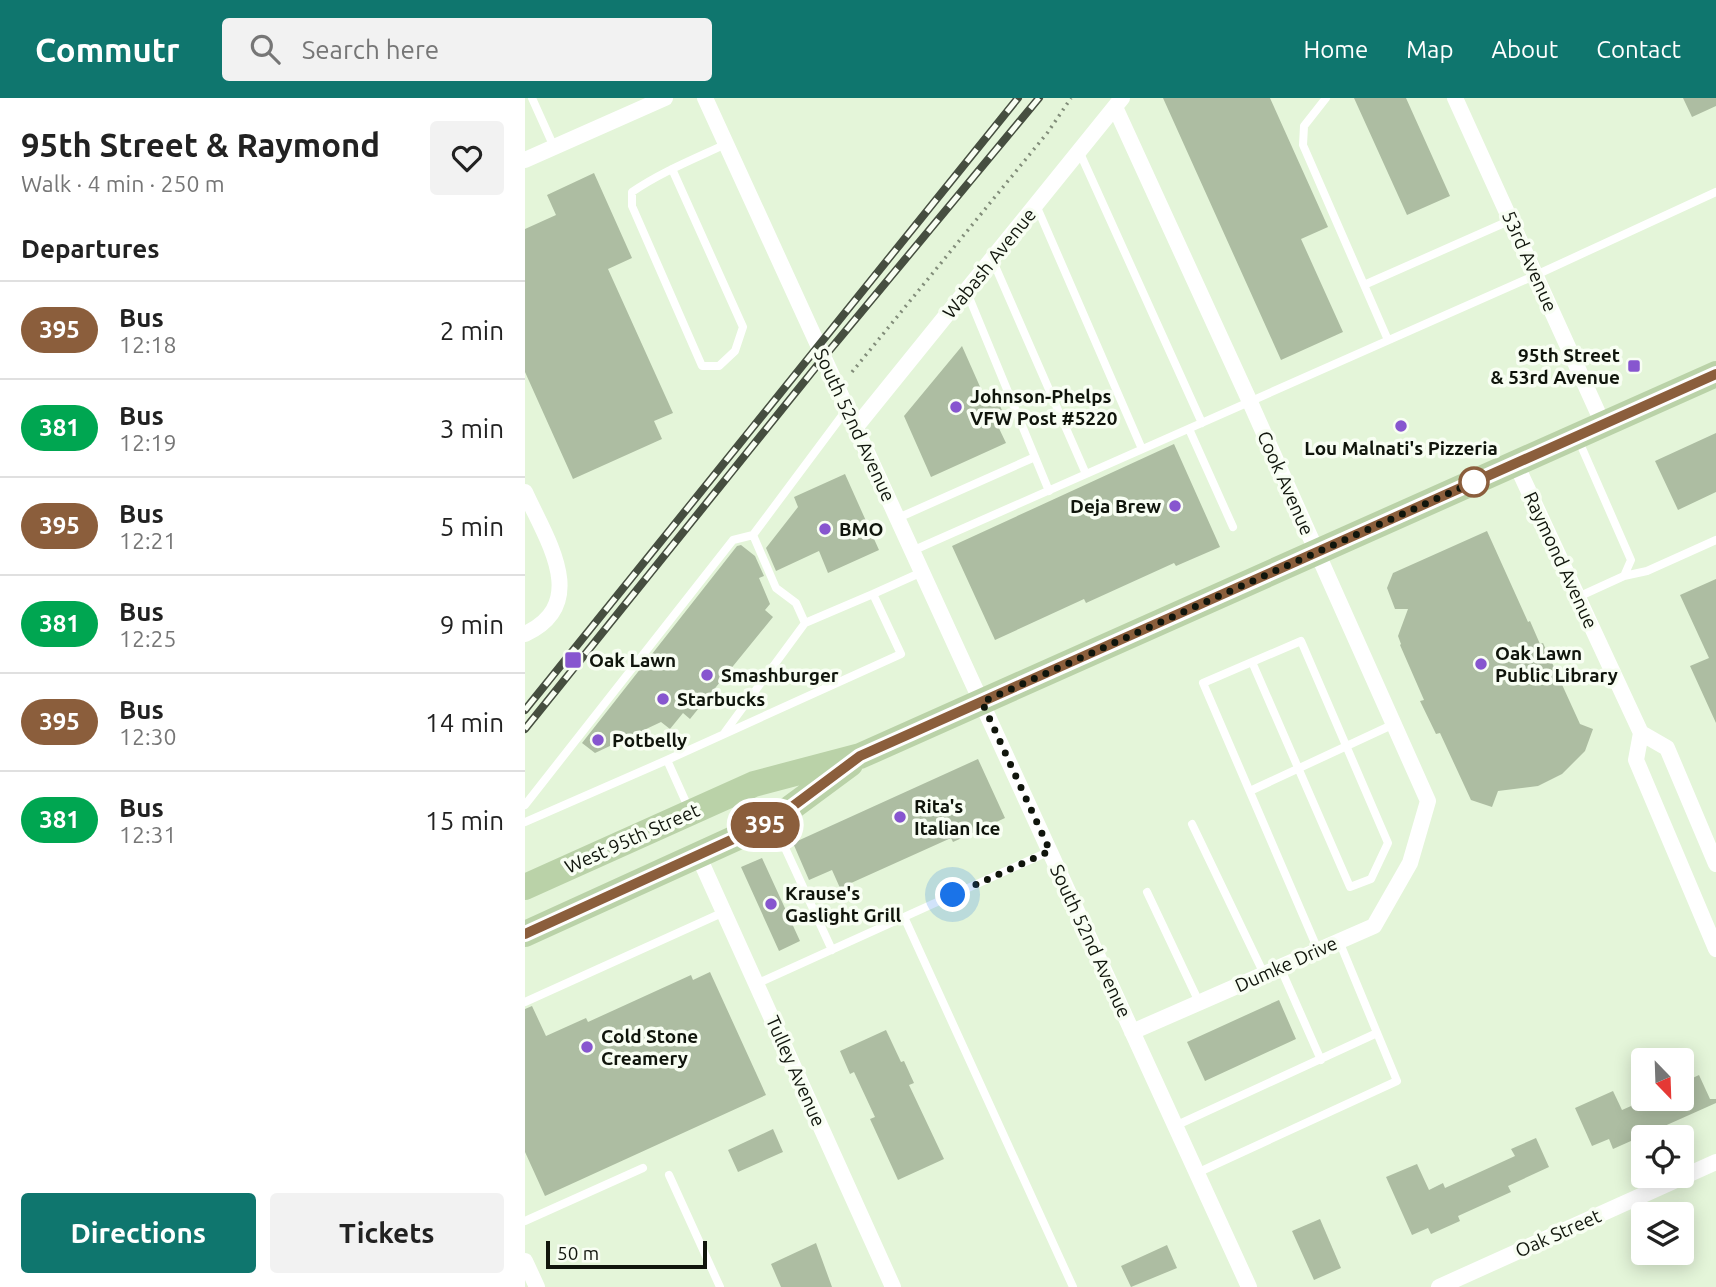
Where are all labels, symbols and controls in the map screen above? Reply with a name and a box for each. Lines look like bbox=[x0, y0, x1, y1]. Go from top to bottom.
search box bbox=[222, 18, 712, 81]
icon: search bbox=[246, 30, 284, 68]
text: Commutr bbox=[35, 31, 180, 68]
text: Search here bbox=[302, 35, 439, 64]
text: Home bbox=[1303, 36, 1368, 63]
text: Map bbox=[1406, 36, 1453, 63]
text: About bbox=[1491, 36, 1558, 63]
text: Contact bbox=[1596, 36, 1681, 63]
button: heart bbox=[430, 121, 504, 195]
text: 95th Street & Raymond bbox=[21, 126, 380, 163]
text: Walk · 4 min · 250 m bbox=[21, 171, 225, 196]
street label: Wabash Avenue bbox=[938, 203, 1040, 323]
street label: 53rd Avenue bbox=[1498, 207, 1562, 315]
text: Departures bbox=[21, 234, 159, 263]
text: Bus bbox=[119, 303, 164, 332]
text: 395 bbox=[39, 316, 80, 343]
text: 2 min bbox=[440, 316, 504, 345]
text: 12:18 bbox=[119, 332, 177, 357]
place label: 95th Street & 53rd Avenue bbox=[1491, 344, 1620, 388]
street label: South 52nd Avenue bbox=[810, 345, 900, 505]
marker: 95th Street & 53rd Avenue bbox=[1626, 358, 1642, 374]
place label: Johnson-Phelps VFW Post #5220 bbox=[970, 385, 1118, 429]
marker: Johnson-Phelps VFW Post #5220 bbox=[948, 399, 964, 415]
text: Bus bbox=[119, 401, 164, 430]
text: 381 bbox=[39, 414, 80, 441]
text: 3 min bbox=[440, 414, 504, 443]
marker: Lou Malnati's Pizzeria bbox=[1393, 418, 1409, 434]
street label: Cook Avenue bbox=[1253, 427, 1319, 539]
text: 12:19 bbox=[119, 430, 177, 455]
place label: Lou Malnati's Pizzeria bbox=[1304, 437, 1498, 459]
unlabelled marker bbox=[1459, 467, 1489, 497]
street label: Raymond Avenue bbox=[1520, 488, 1602, 632]
place label: Deja Brew bbox=[1070, 495, 1161, 517]
marker: Deja Brew bbox=[1167, 498, 1183, 514]
text: Bus bbox=[119, 499, 164, 528]
text: 395 bbox=[39, 512, 80, 539]
text: 5 min bbox=[440, 512, 504, 541]
place label: BMO bbox=[839, 518, 883, 540]
marker: BMO bbox=[817, 521, 833, 537]
text: 12:21 bbox=[119, 528, 177, 553]
text: Bus bbox=[119, 597, 164, 626]
text: 381 bbox=[39, 610, 80, 637]
text: 9 min bbox=[440, 610, 504, 639]
text: 12:25 bbox=[119, 626, 177, 651]
place label: Oak Lawn Public Library bbox=[1495, 642, 1618, 686]
place label: Oak Lawn bbox=[589, 649, 676, 671]
marker: Oak Lawn bbox=[563, 650, 583, 670]
marker: Oak Lawn Public Library bbox=[1473, 656, 1489, 672]
place label: Smashburger bbox=[721, 664, 839, 686]
marker: Smashburger bbox=[699, 667, 715, 683]
place label: Starbucks bbox=[677, 688, 765, 710]
marker: Starbucks bbox=[655, 691, 671, 707]
text: Bus bbox=[119, 695, 164, 724]
text: 395 bbox=[39, 708, 80, 735]
text: 14 min bbox=[425, 708, 504, 737]
text: 12:30 bbox=[119, 724, 177, 749]
place label: Potbelly bbox=[612, 729, 687, 751]
marker: Potbelly bbox=[590, 732, 606, 748]
text: Bus bbox=[119, 793, 164, 822]
place label: Rita's Italian Ice bbox=[914, 795, 1001, 839]
street label: West 95th Street bbox=[561, 798, 703, 878]
line badge: 395 bbox=[725, 802, 805, 848]
text: 381 bbox=[39, 806, 80, 833]
text: 15 min bbox=[425, 806, 504, 835]
marker: Rita's Italian Ice bbox=[892, 809, 908, 825]
text: 395 bbox=[745, 811, 785, 838]
text: 12:31 bbox=[119, 822, 177, 847]
street label: South 52nd Avenue bbox=[1046, 861, 1136, 1021]
your location bbox=[935, 877, 970, 912]
place label: Krause's Gaslight Grill bbox=[785, 882, 901, 926]
marker: Krause's Gaslight Grill bbox=[763, 896, 779, 912]
street label: Dumke Drive bbox=[1231, 932, 1341, 996]
street label: Tulley Avenue bbox=[762, 1012, 830, 1130]
place label: Cold Stone Creamery bbox=[601, 1025, 698, 1069]
marker: Cold Stone Creamery bbox=[579, 1039, 595, 1055]
north arrow bbox=[1631, 1048, 1694, 1111]
map controls bbox=[1631, 1048, 1694, 1265]
button: locate bbox=[1631, 1125, 1694, 1188]
button: Directions bbox=[21, 1193, 256, 1273]
button: Tickets bbox=[270, 1193, 504, 1273]
button: layers bbox=[1631, 1202, 1694, 1265]
street label: Oak Street bbox=[1512, 1204, 1605, 1262]
scale bar bbox=[546, 1238, 707, 1270]
text: 50 m bbox=[557, 1242, 599, 1264]

